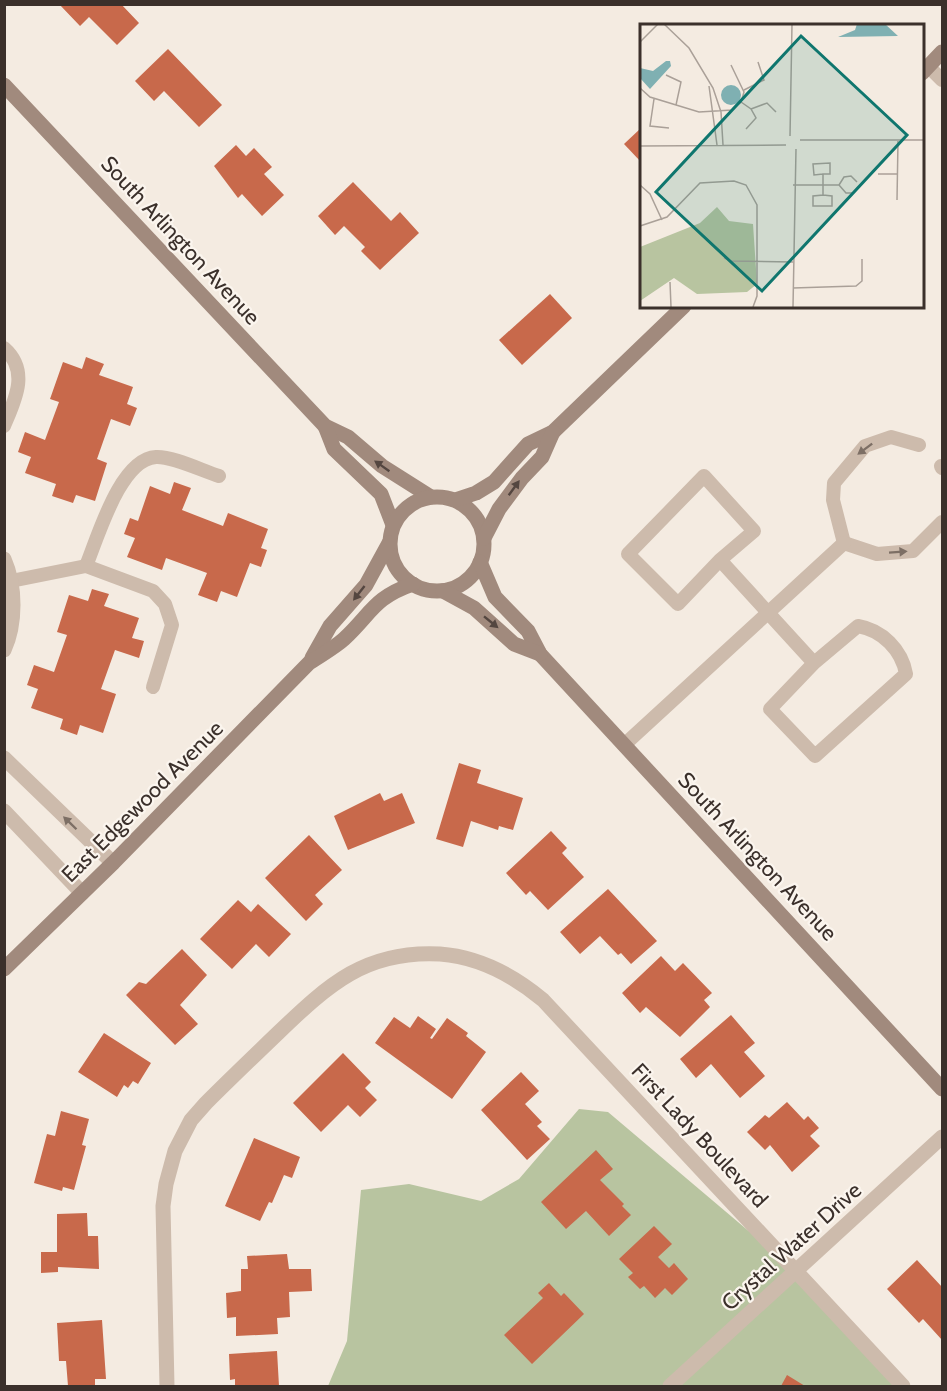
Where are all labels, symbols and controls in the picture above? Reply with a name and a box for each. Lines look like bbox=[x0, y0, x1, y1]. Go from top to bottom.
inset map bbox=[640, 24, 923, 308]
street label: South Arlington Avenue bbox=[95, 150, 266, 330]
one-way arrow bbox=[857, 443, 873, 456]
one-way arrow bbox=[374, 460, 390, 472]
one-way arrow bbox=[508, 481, 520, 496]
one-way arrow bbox=[889, 547, 908, 557]
one-way arrow bbox=[354, 586, 366, 601]
one-way arrow bbox=[484, 616, 499, 628]
street label: East Edgewood Avenue bbox=[56, 715, 229, 888]
street label: South Arlington Avenue bbox=[672, 766, 843, 946]
one-way arrow bbox=[63, 816, 78, 830]
street label: First Lady Boulevard bbox=[626, 1058, 773, 1213]
street label: Crystal Water Drive bbox=[716, 1177, 867, 1316]

